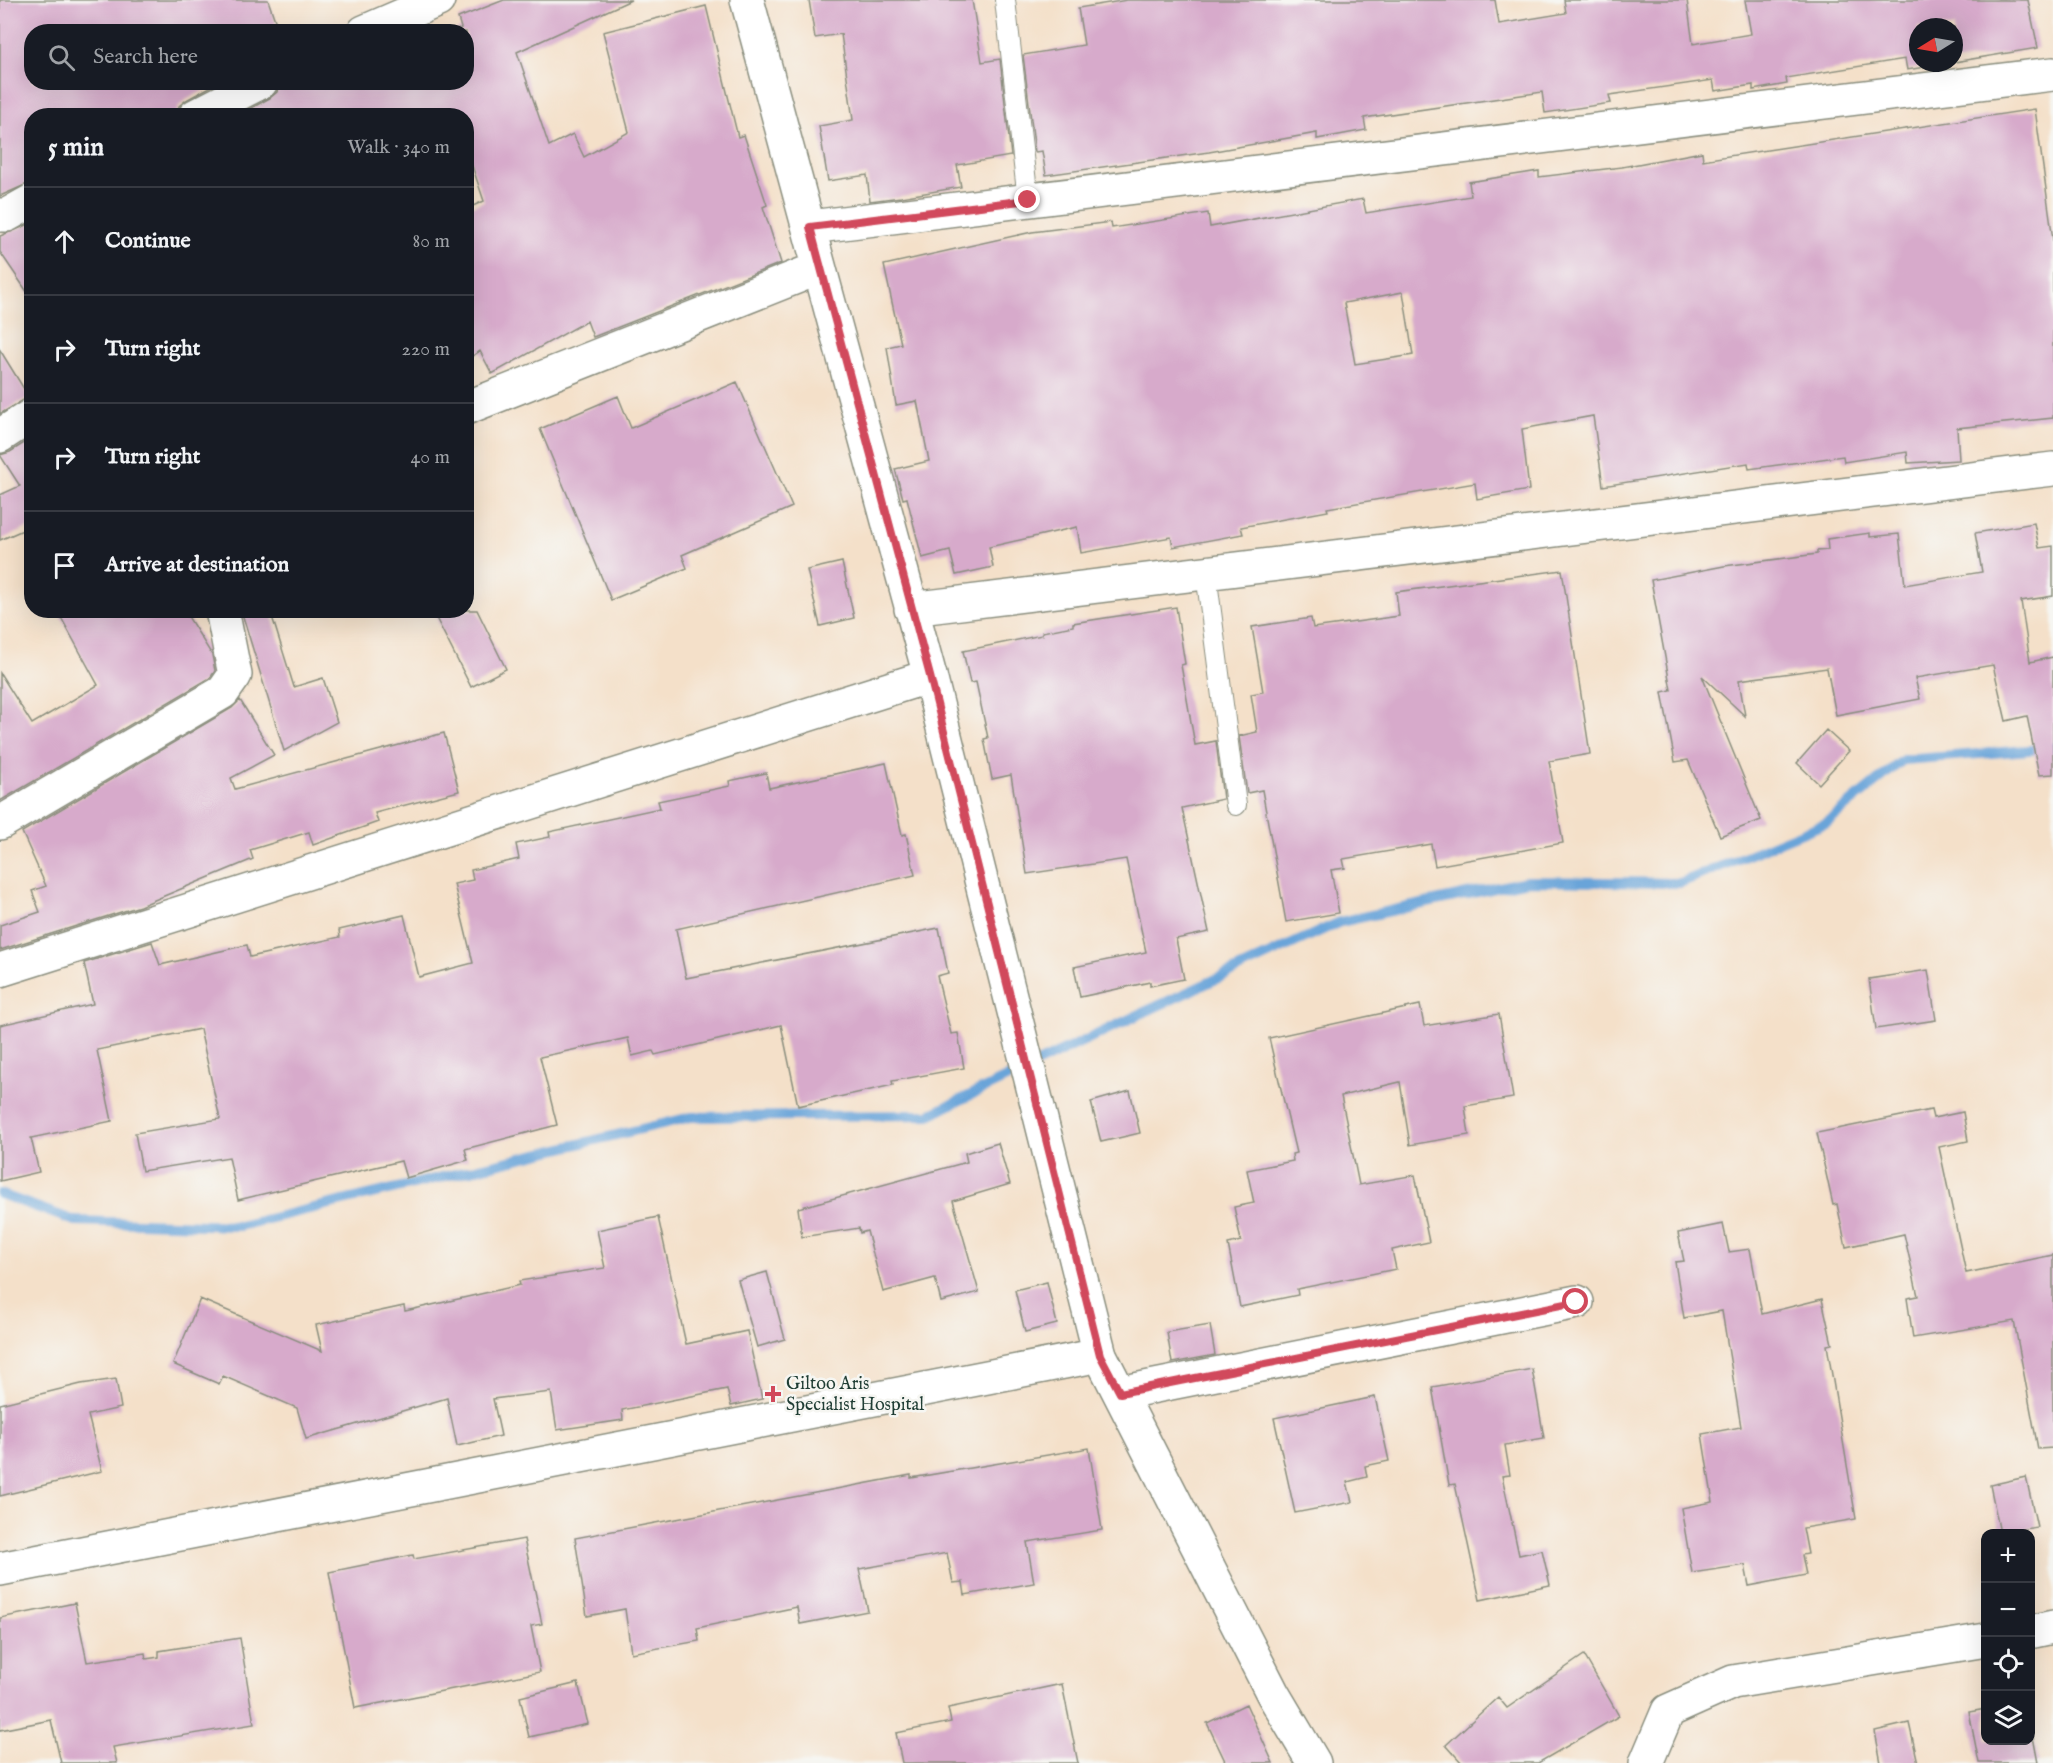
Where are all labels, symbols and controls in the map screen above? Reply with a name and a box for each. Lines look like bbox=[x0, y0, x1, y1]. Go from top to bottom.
north arrow bbox=[1909, 18, 1963, 72]
search box bbox=[24, 24, 474, 90]
icon: search bbox=[45, 41, 78, 74]
text: Search here bbox=[93, 43, 198, 71]
text: 5 min bbox=[48, 131, 104, 164]
text: Walk · 340 m bbox=[347, 135, 450, 160]
route end bbox=[1014, 186, 1040, 212]
icon: ahead bbox=[48, 225, 81, 258]
text: Continue bbox=[105, 227, 191, 255]
text: 80 m bbox=[413, 229, 450, 254]
icon: right bbox=[48, 333, 81, 366]
text: Turn right bbox=[105, 335, 200, 363]
text: 220 m bbox=[402, 337, 450, 362]
icon: right bbox=[48, 441, 81, 474]
text: Turn right bbox=[105, 443, 200, 471]
text: 40 m bbox=[411, 445, 450, 470]
icon: arrive bbox=[48, 549, 81, 582]
text: Arrive at destination bbox=[105, 551, 289, 579]
route start bbox=[1562, 1288, 1588, 1314]
place label: Giltoo Aris Specialist Hospital bbox=[786, 1373, 924, 1417]
marker: Giltoo Aris Specialist Hospital bbox=[764, 1385, 782, 1403]
map controls bbox=[1981, 1529, 2035, 1745]
button: + bbox=[1981, 1529, 2035, 1583]
button: − bbox=[1981, 1583, 2035, 1637]
button: locate bbox=[1981, 1637, 2035, 1691]
button: layers bbox=[1981, 1691, 2035, 1745]

